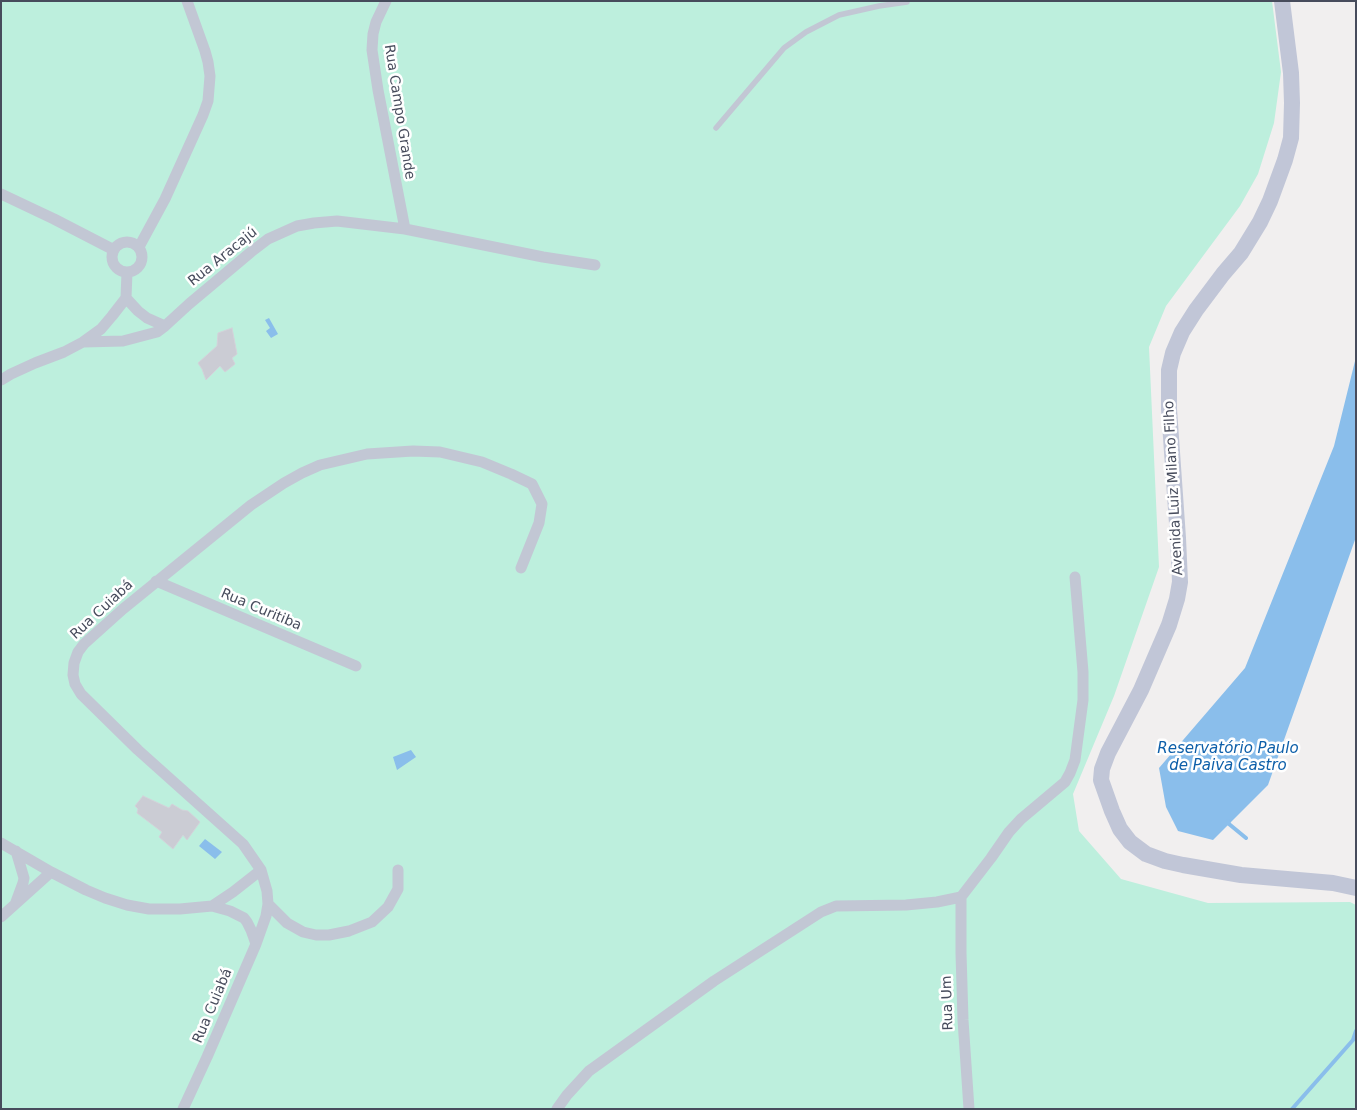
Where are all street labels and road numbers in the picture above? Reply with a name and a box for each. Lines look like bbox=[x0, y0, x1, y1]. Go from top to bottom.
street label: Rua Campo Grande bbox=[380, 43, 418, 181]
street label: Rua Aracajú bbox=[185, 224, 261, 290]
street label: Avenida Luiz Milano Filho bbox=[1161, 400, 1187, 576]
street label: Rua Cuiabá bbox=[67, 577, 137, 643]
street label: Rua Curitiba bbox=[218, 585, 304, 635]
street label: Rua Cuiabá bbox=[190, 966, 236, 1046]
street label: Rua Um bbox=[939, 975, 957, 1031]

